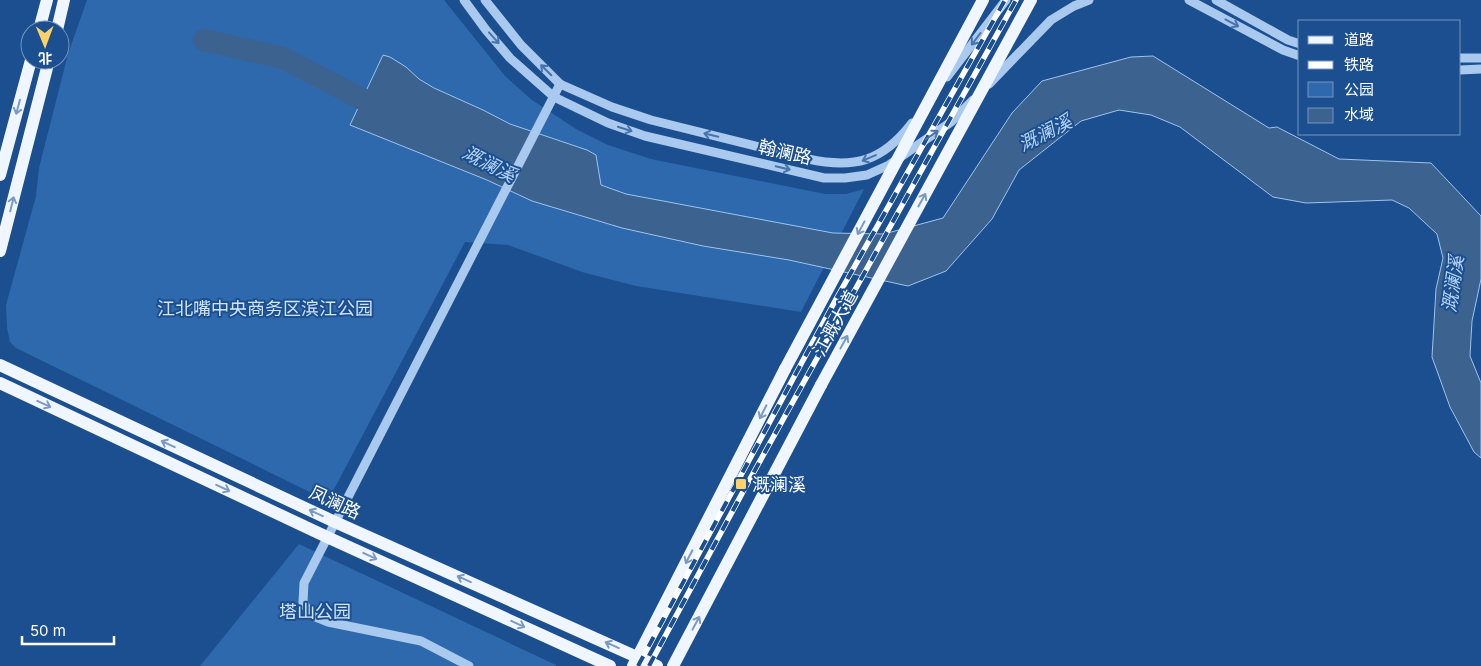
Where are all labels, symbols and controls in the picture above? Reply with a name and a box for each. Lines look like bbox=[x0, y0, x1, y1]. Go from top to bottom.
one-way arrow bbox=[1224, 19, 1239, 28]
north arrow bbox=[20, 20, 70, 70]
legend bbox=[1298, 20, 1461, 135]
text: 道路 bbox=[1344, 30, 1374, 49]
one-way arrow bbox=[488, 32, 499, 45]
one-way arrow bbox=[971, 32, 981, 46]
text: 北 bbox=[38, 50, 52, 67]
text: 铁路 bbox=[1344, 55, 1374, 74]
one-way arrow bbox=[540, 64, 552, 76]
text: 公园 bbox=[1344, 80, 1374, 99]
one-way arrow bbox=[13, 99, 22, 115]
text: 水域 bbox=[1344, 105, 1374, 124]
water label: 溉澜溪 bbox=[1014, 109, 1077, 156]
one-way arrow bbox=[617, 125, 633, 134]
one-way arrow bbox=[703, 130, 719, 139]
one-way arrow bbox=[925, 130, 939, 140]
street label: 翰澜路 bbox=[756, 136, 814, 168]
water label: 溉澜溪 bbox=[458, 141, 521, 188]
one-way arrow bbox=[862, 154, 877, 164]
one-way arrow bbox=[774, 164, 790, 174]
one-way arrow bbox=[918, 193, 927, 208]
one-way arrow bbox=[8, 196, 17, 212]
one-way arrow bbox=[856, 220, 865, 235]
water label: 溉澜溪 bbox=[1438, 252, 1469, 314]
street label: 江溉大道 bbox=[808, 286, 862, 360]
park label: 江北嘴中央商务区滨江公园 bbox=[157, 298, 373, 319]
one-way arrow bbox=[839, 335, 849, 350]
one-way arrow bbox=[36, 400, 51, 409]
one-way arrow bbox=[758, 404, 767, 419]
one-way arrow bbox=[161, 439, 176, 449]
place label: 溉澜溪 bbox=[752, 474, 806, 495]
marker: 溉澜溪 bbox=[734, 477, 748, 491]
street label: 凤澜路 bbox=[306, 481, 364, 523]
one-way arrow bbox=[215, 483, 230, 493]
one-way arrow bbox=[309, 507, 324, 517]
one-way arrow bbox=[684, 549, 693, 564]
one-way arrow bbox=[362, 552, 377, 562]
one-way arrow bbox=[457, 574, 472, 584]
park label: 塔山公园 bbox=[279, 601, 351, 622]
scale bar bbox=[22, 614, 115, 646]
one-way arrow bbox=[692, 616, 701, 631]
one-way arrow bbox=[510, 619, 525, 629]
text: 50 m bbox=[30, 621, 66, 640]
one-way arrow bbox=[605, 640, 620, 650]

